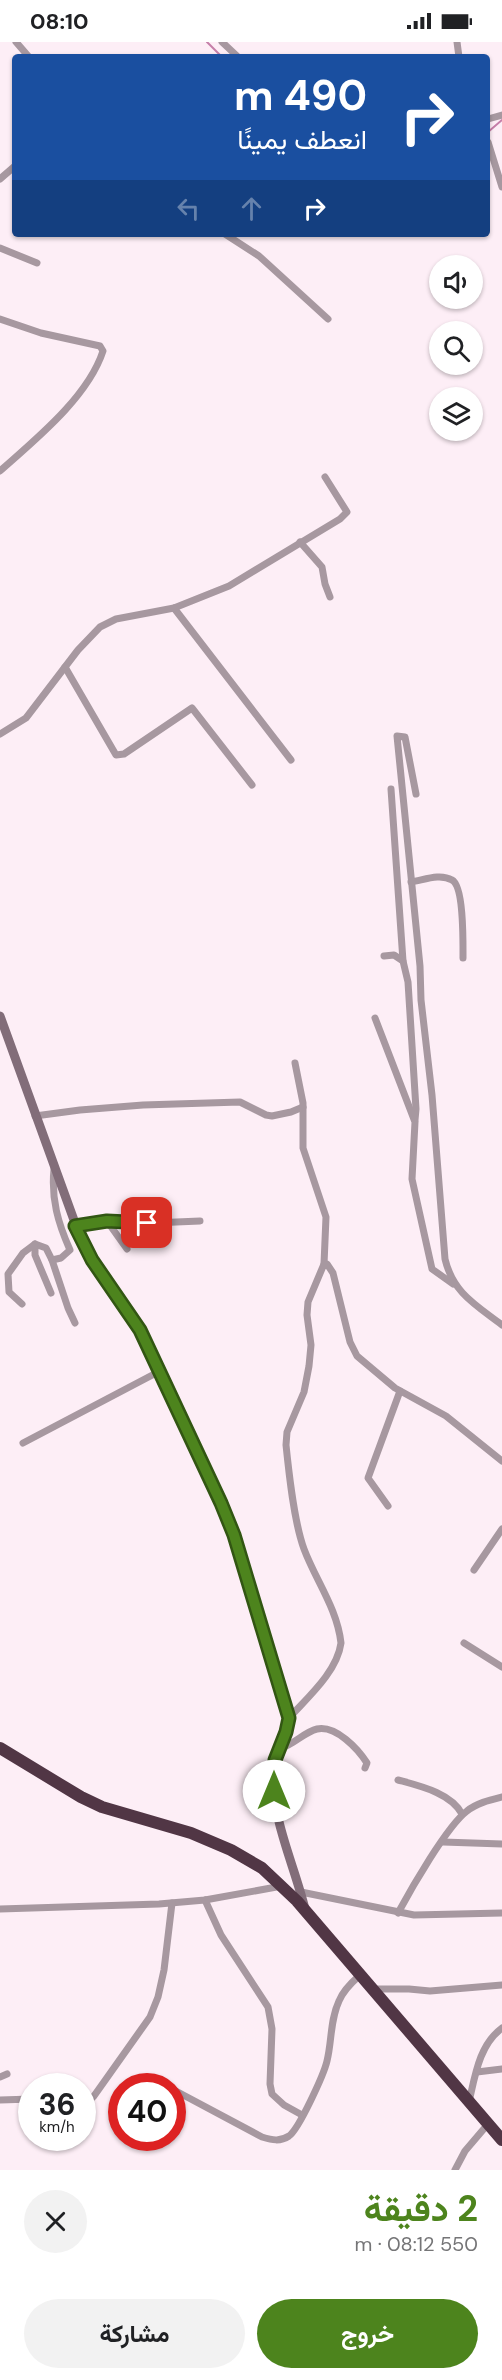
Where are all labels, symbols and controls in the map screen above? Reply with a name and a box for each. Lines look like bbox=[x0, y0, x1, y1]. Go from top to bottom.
text: 08:10 bbox=[30, 7, 89, 36]
text: 490 m bbox=[234, 68, 367, 123]
icon: right bbox=[388, 78, 466, 156]
text: انعطف يمينًا bbox=[237, 122, 367, 157]
icon: left bbox=[172, 192, 205, 225]
icon: ahead bbox=[235, 192, 268, 225]
icon: right bbox=[298, 192, 331, 225]
map controls bbox=[429, 255, 483, 441]
button: sound bbox=[429, 255, 483, 309]
button: search bbox=[429, 321, 483, 375]
button: layers bbox=[429, 387, 483, 441]
pin bbox=[121, 1197, 172, 1248]
icon: arrive bbox=[130, 1206, 163, 1239]
position arrow bbox=[242, 1759, 306, 1823]
speed limit sign: 40 bbox=[108, 2073, 186, 2151]
text: 36 bbox=[38, 2085, 76, 2124]
text: km/h bbox=[39, 2117, 75, 2137]
text: 2 دقيقة bbox=[364, 2185, 478, 2232]
button: close bbox=[24, 2190, 87, 2253]
text: 550 m · 08:12 bbox=[355, 2231, 478, 2257]
button: مشاركة bbox=[24, 2299, 245, 2368]
button: خروج bbox=[257, 2299, 478, 2368]

